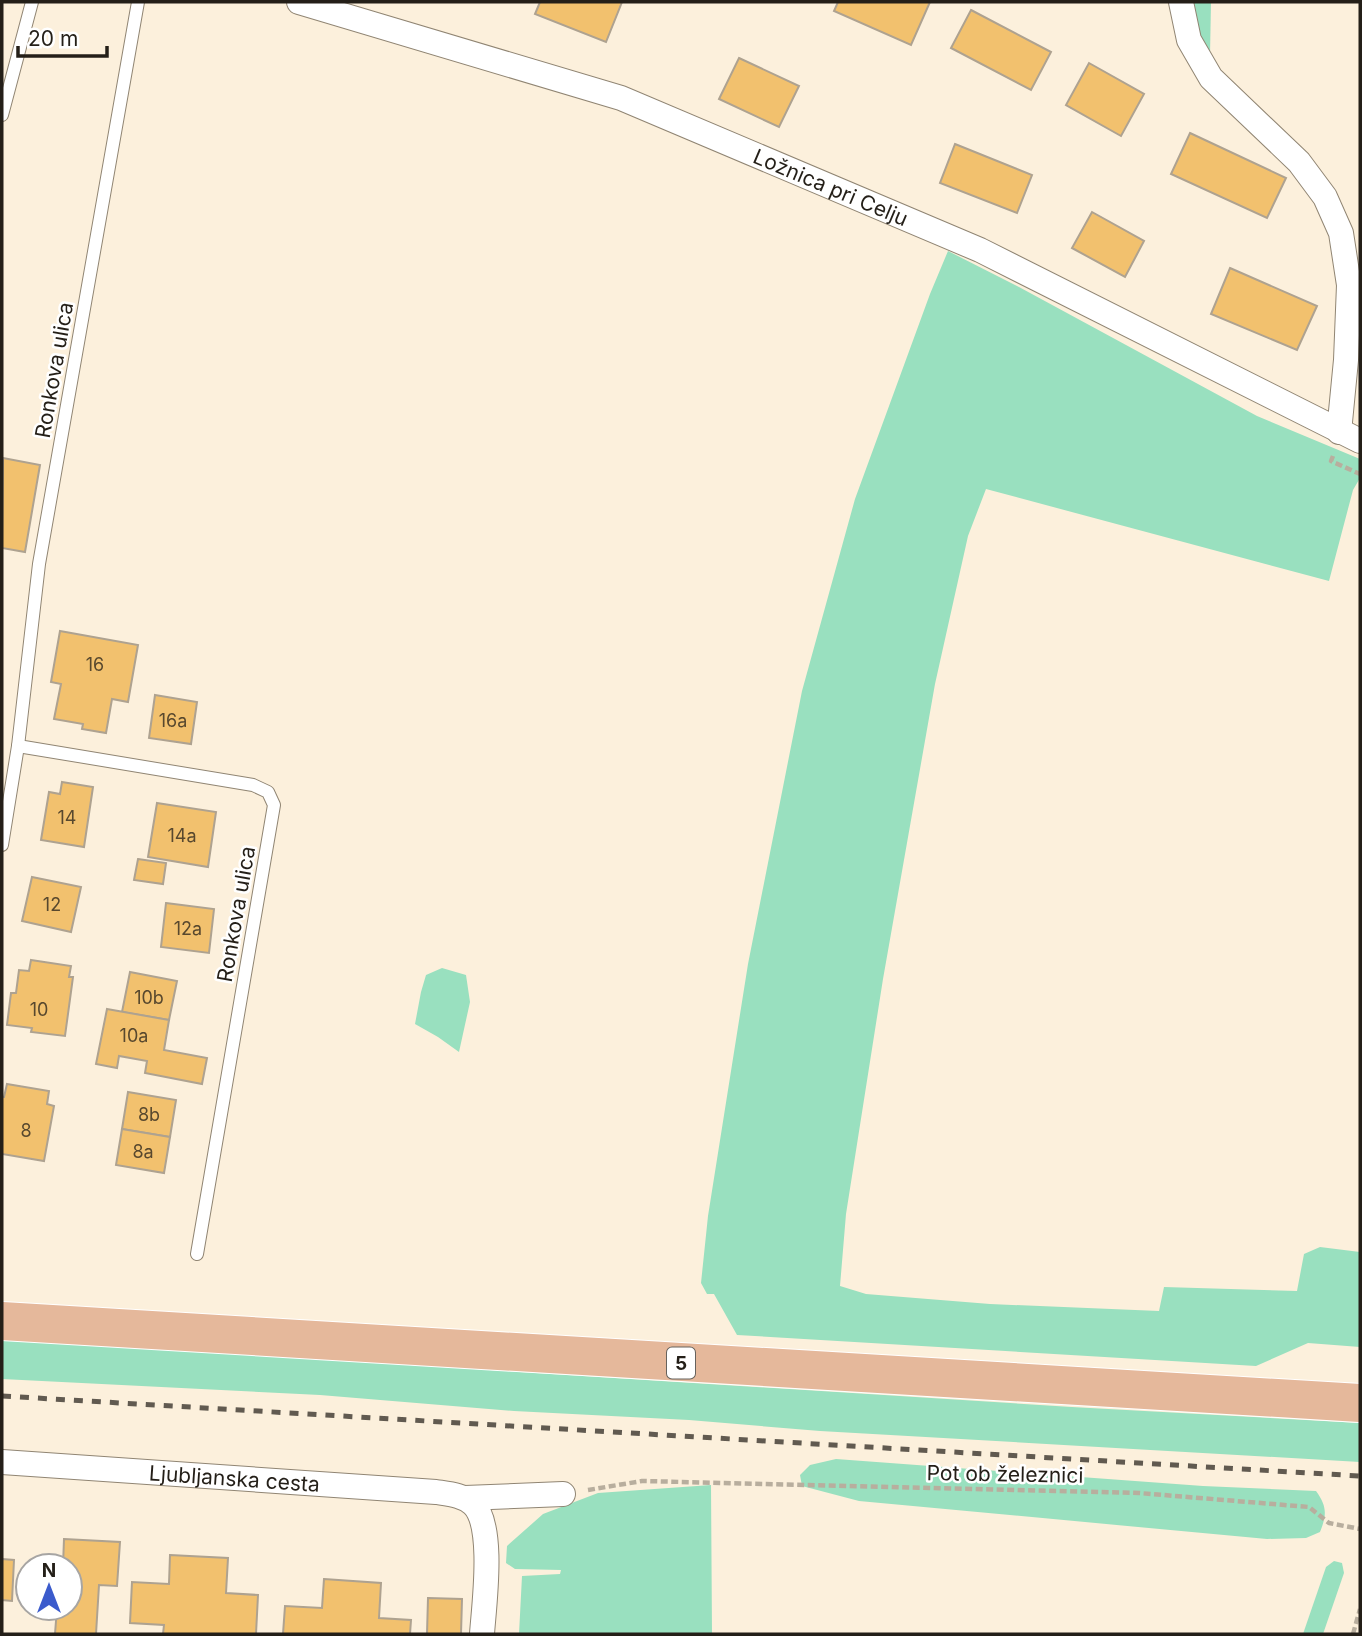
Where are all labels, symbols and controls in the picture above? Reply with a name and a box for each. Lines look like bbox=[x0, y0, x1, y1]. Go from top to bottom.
scale bar bbox=[18, 14, 107, 58]
text: 20 m bbox=[28, 26, 78, 51]
street label: Ložnica pri Celju bbox=[750, 143, 912, 231]
street label: Ronkova ulica bbox=[30, 300, 78, 440]
house number: 16 bbox=[86, 654, 104, 675]
house number: 16a bbox=[159, 710, 187, 731]
house number: 14 bbox=[58, 807, 76, 828]
house number: 14a bbox=[167, 825, 197, 846]
street label: Ronkova ulica bbox=[212, 844, 260, 984]
house number: 12 bbox=[43, 894, 61, 915]
house number: 12a bbox=[174, 918, 202, 939]
house number: 10b bbox=[134, 987, 164, 1008]
house number: 10 bbox=[30, 999, 48, 1020]
house number: 10a bbox=[120, 1025, 148, 1046]
house number: 8b bbox=[138, 1104, 160, 1125]
house number: 8 bbox=[20, 1120, 32, 1141]
house number: 8a bbox=[132, 1141, 154, 1162]
road number: 5 bbox=[667, 1348, 695, 1378]
street label: Ljubljanska cesta bbox=[148, 1460, 321, 1496]
street label: Pot ob železnici bbox=[926, 1460, 1084, 1488]
north arrow bbox=[14, 1552, 84, 1622]
text: N bbox=[42, 1559, 56, 1582]

